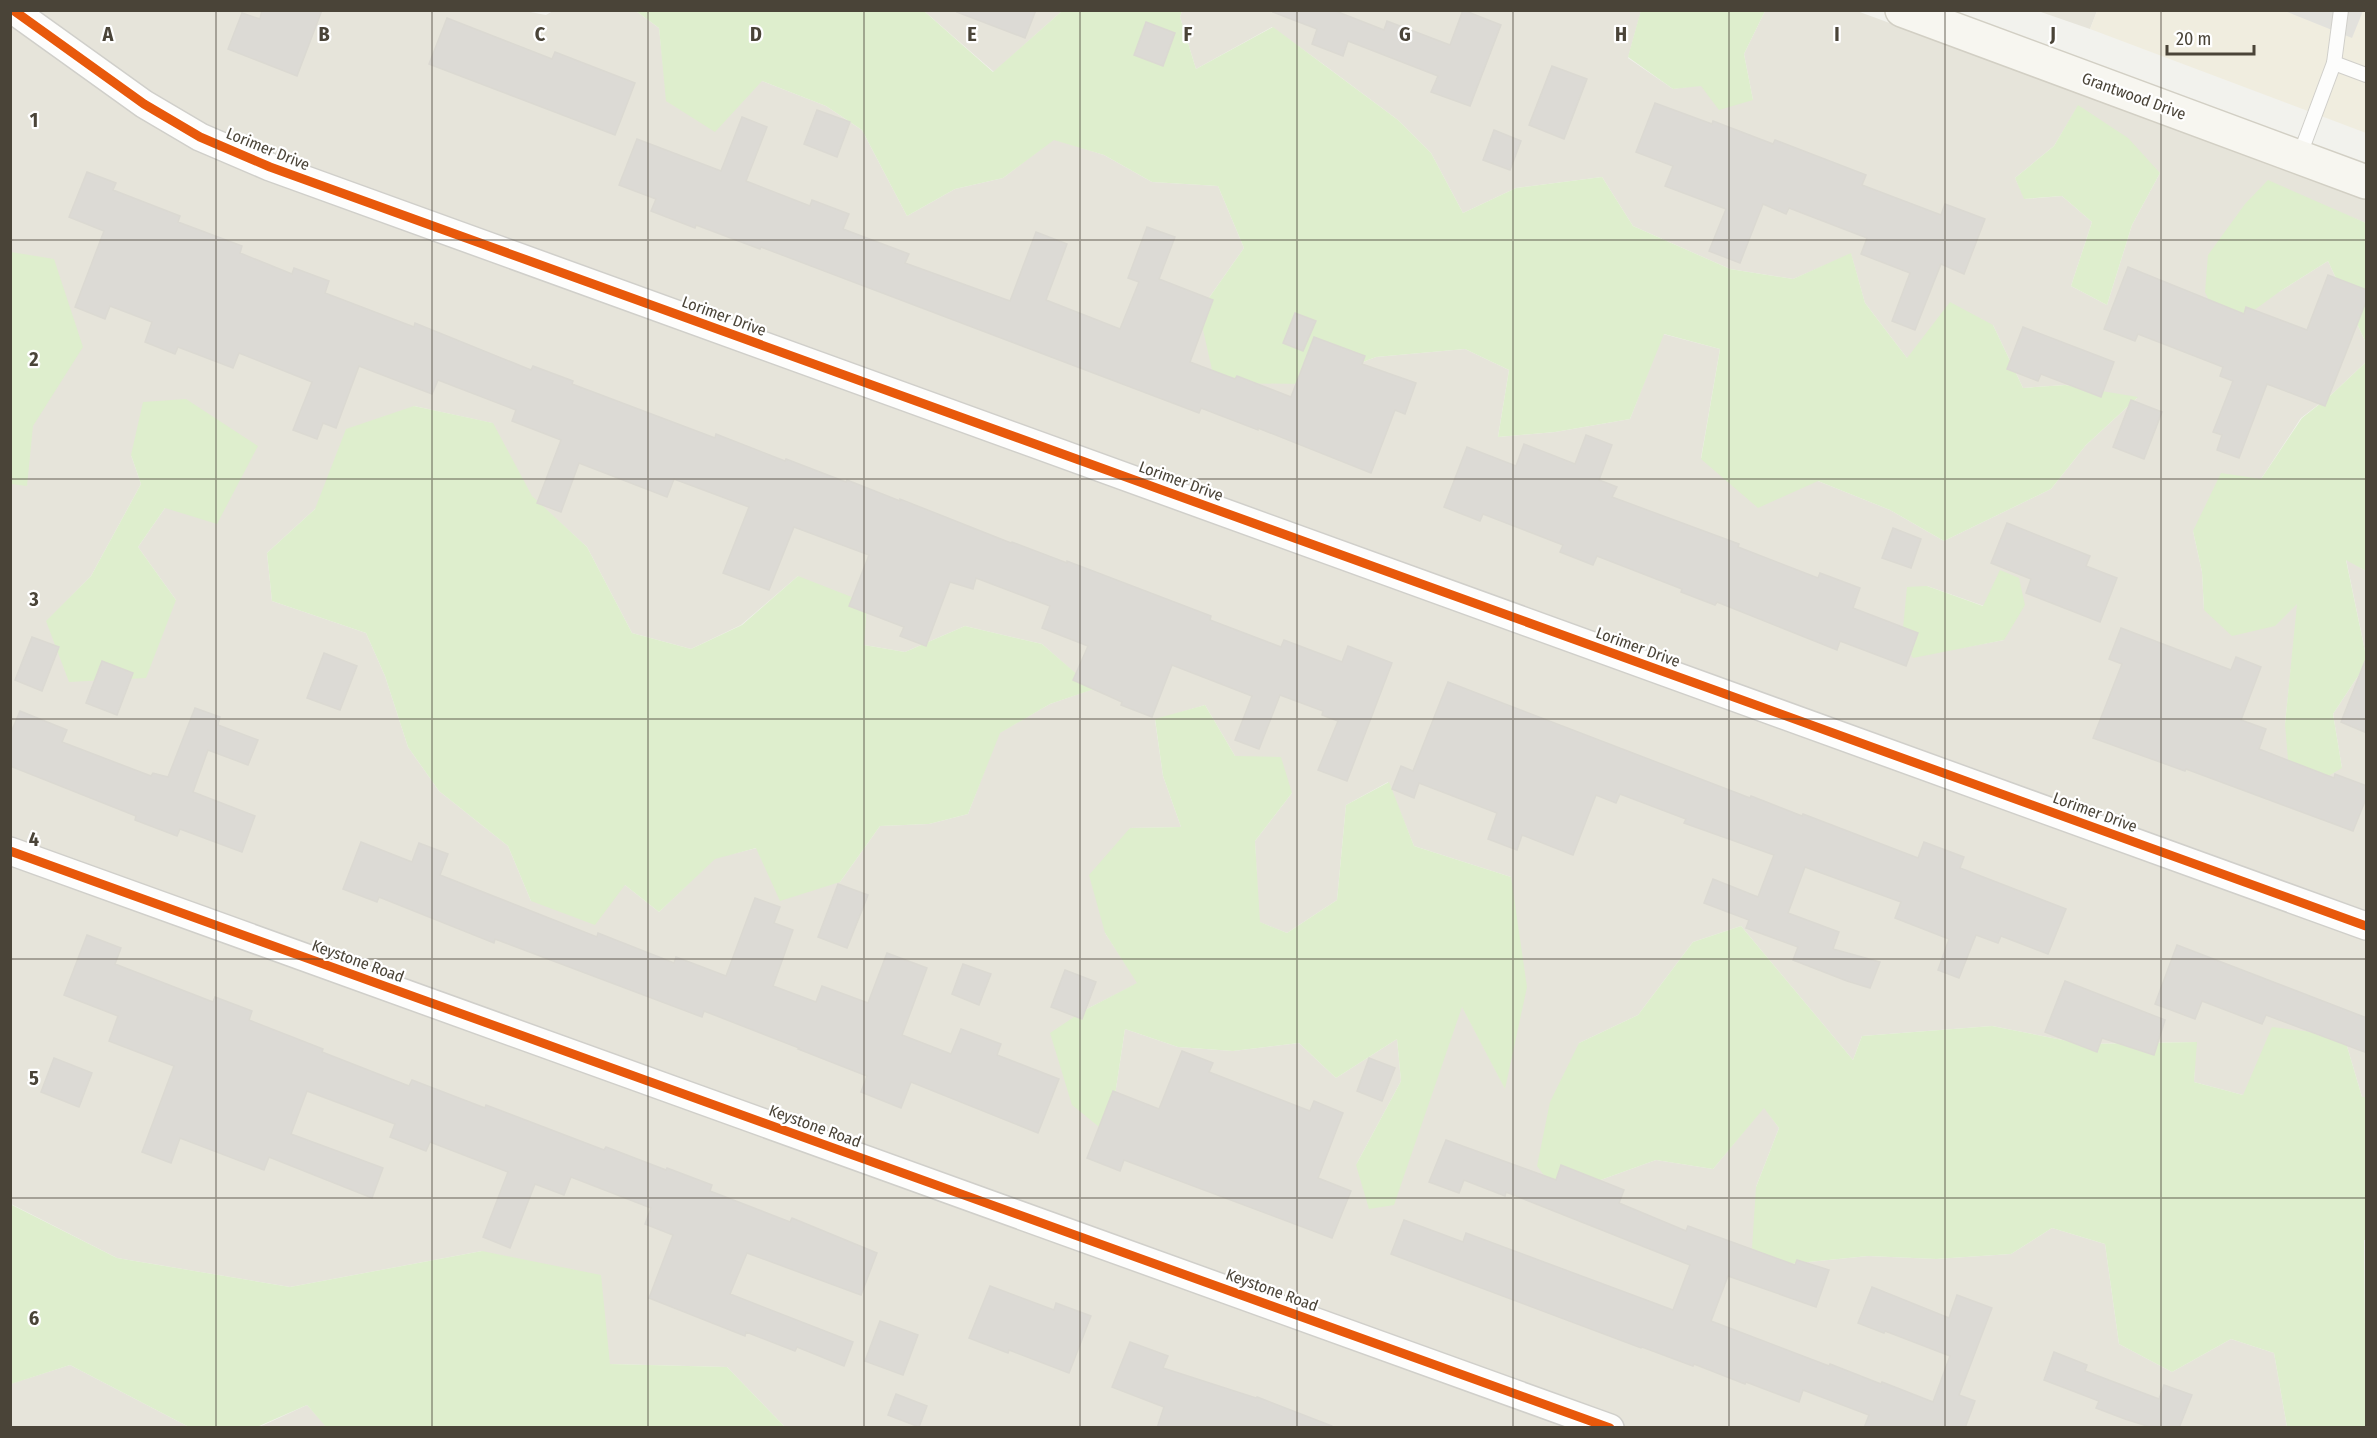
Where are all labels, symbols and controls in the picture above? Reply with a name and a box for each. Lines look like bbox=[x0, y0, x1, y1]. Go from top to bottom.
scale bar bbox=[2167, 18, 2254, 56]
text: A bbox=[102, 22, 115, 46]
text: B bbox=[318, 22, 330, 46]
text: C bbox=[535, 22, 546, 46]
text: D bbox=[750, 22, 762, 46]
text: E bbox=[967, 22, 977, 46]
text: F bbox=[1184, 22, 1193, 46]
text: G bbox=[1399, 22, 1411, 46]
text: H bbox=[1615, 22, 1627, 46]
text: I bbox=[1834, 22, 1840, 46]
text: J bbox=[2049, 22, 2056, 46]
text: 20 m bbox=[2176, 28, 2211, 50]
street label: Grantwood Drive bbox=[2079, 68, 2189, 124]
text: 1 bbox=[30, 108, 38, 132]
street label: Lorimer Drive bbox=[224, 124, 313, 174]
street label: Lorimer Drive bbox=[679, 292, 769, 340]
text: 2 bbox=[28, 347, 39, 371]
street label: Lorimer Drive bbox=[1136, 457, 1226, 505]
text: 3 bbox=[28, 587, 39, 611]
street label: Lorimer Drive bbox=[1593, 623, 1683, 671]
street label: Lorimer Drive bbox=[2050, 788, 2140, 836]
text: 4 bbox=[29, 827, 39, 851]
street label: Keystone Road bbox=[309, 936, 407, 986]
text: 5 bbox=[29, 1066, 39, 1090]
street label: Keystone Road bbox=[766, 1101, 864, 1151]
street label: Keystone Road bbox=[1223, 1265, 1321, 1315]
text: 6 bbox=[29, 1306, 39, 1330]

